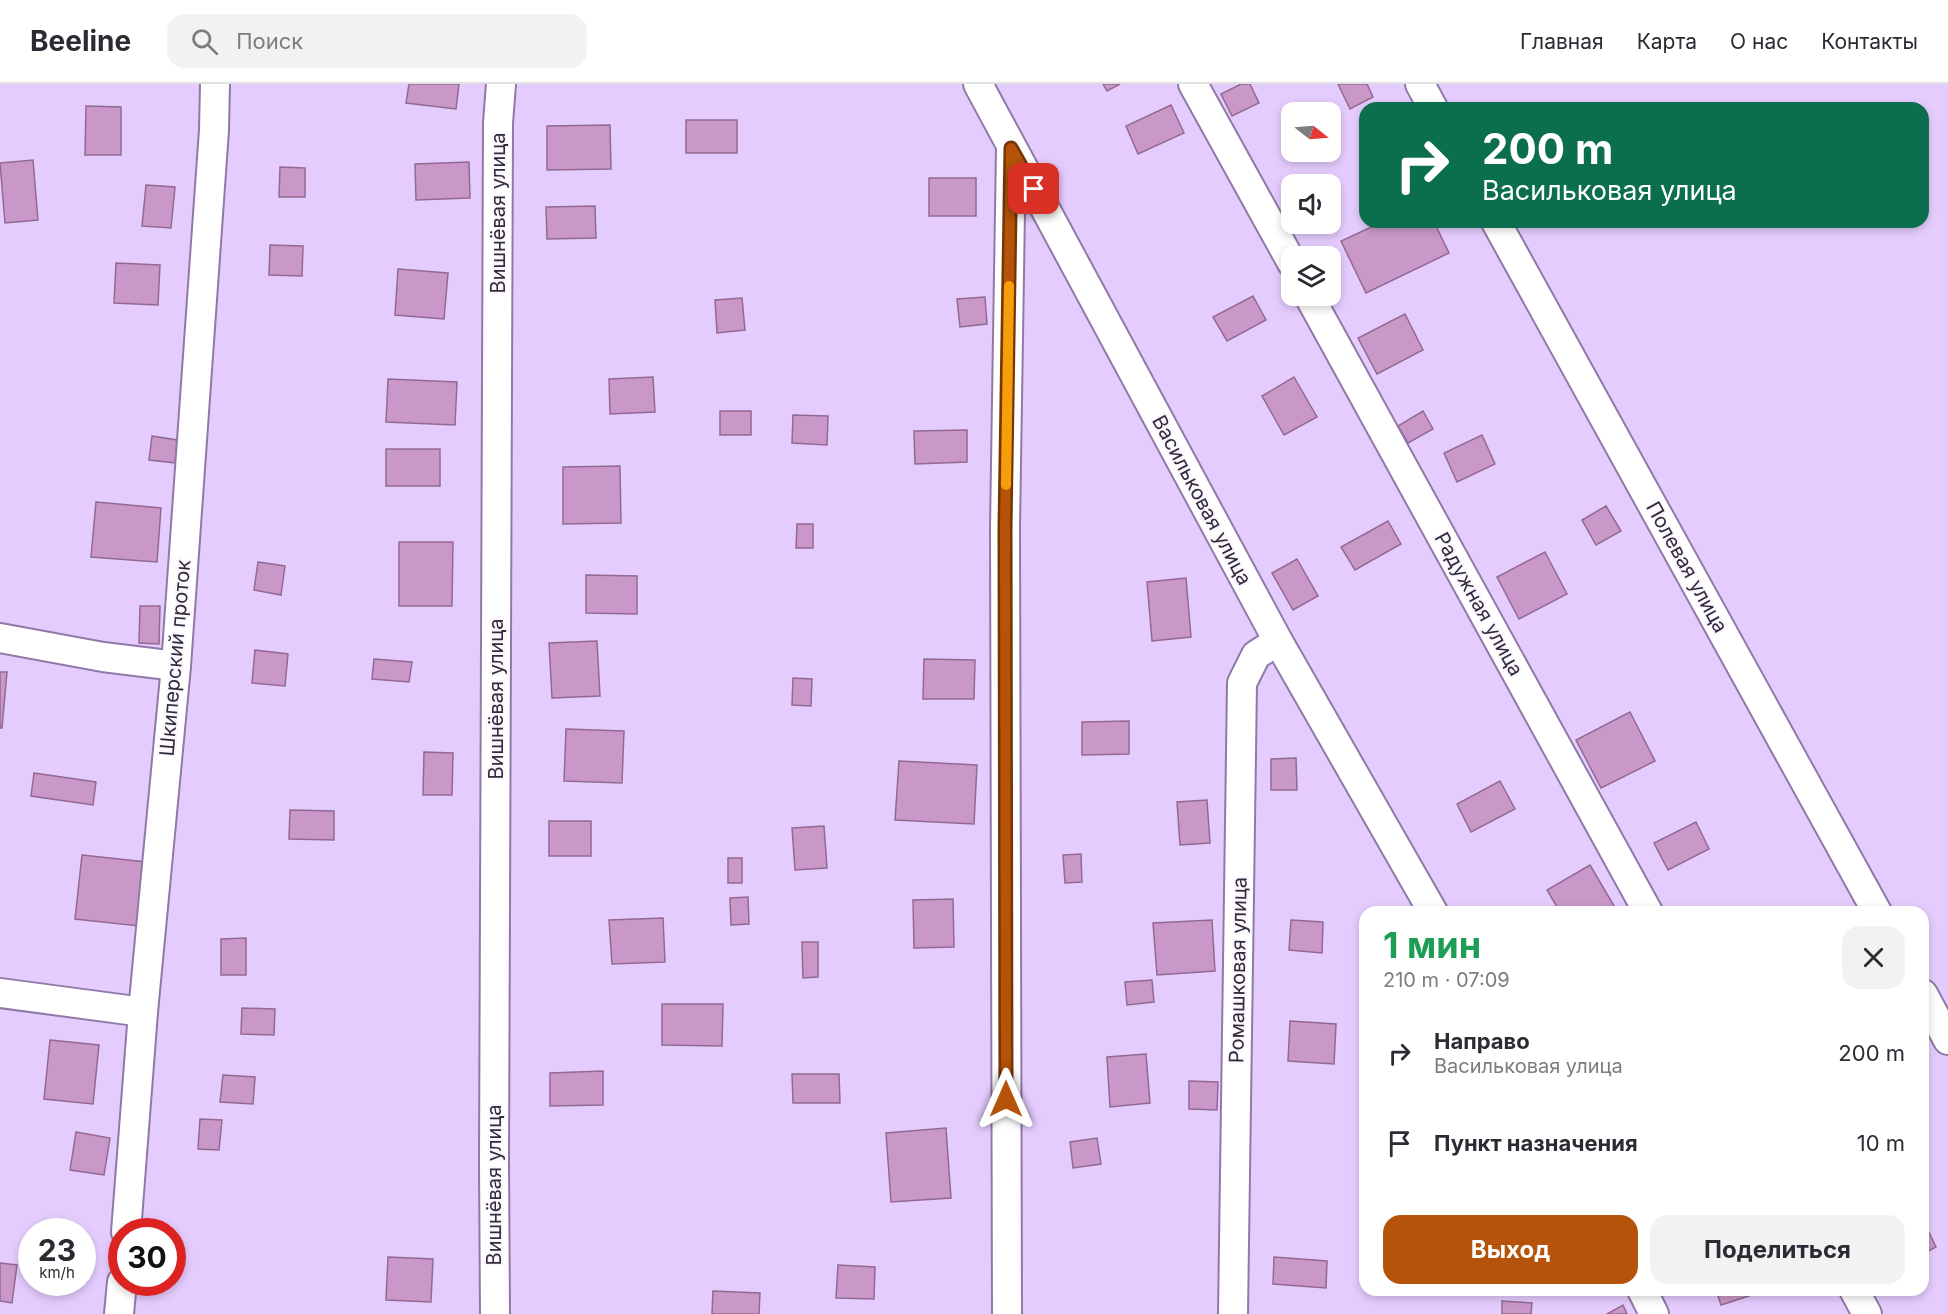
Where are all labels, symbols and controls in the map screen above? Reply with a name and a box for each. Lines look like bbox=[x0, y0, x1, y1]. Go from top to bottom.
search box bbox=[167, 14, 587, 68]
text: Beeline bbox=[30, 24, 131, 58]
icon: search bbox=[188, 25, 221, 58]
text: Поиск bbox=[236, 28, 303, 54]
text: Главная bbox=[1520, 29, 1604, 54]
text: Карта bbox=[1637, 29, 1697, 54]
text: О нас bbox=[1730, 29, 1788, 54]
text: Контакты bbox=[1821, 29, 1918, 54]
north arrow bbox=[1281, 102, 1341, 162]
map controls bbox=[1281, 102, 1341, 306]
text: 200 m bbox=[1482, 123, 1613, 174]
icon: right bbox=[1383, 126, 1461, 204]
street label: Вишнёвая улица bbox=[486, 133, 510, 293]
pin bbox=[1008, 163, 1059, 214]
icon: arrive bbox=[1017, 172, 1050, 205]
button: sound bbox=[1281, 174, 1341, 234]
text: Васильковая улица bbox=[1482, 174, 1737, 207]
button: layers bbox=[1281, 246, 1341, 306]
street label: Васильковая улица bbox=[1147, 411, 1257, 589]
street label: Полевая улица bbox=[1641, 497, 1733, 637]
street label: Радужная улица bbox=[1430, 528, 1528, 680]
street label: Шкиперский проток bbox=[154, 559, 196, 757]
street label: Вишнёвая улица bbox=[484, 619, 508, 779]
street label: Ромашковая улица bbox=[1224, 877, 1252, 1063]
text: 1 мин bbox=[1383, 923, 1481, 967]
button: close bbox=[1842, 926, 1905, 989]
text: 210 m · 07:09 bbox=[1383, 968, 1510, 992]
text: Направо bbox=[1434, 1028, 1530, 1054]
icon: right bbox=[1383, 1037, 1416, 1070]
text: 200 m bbox=[1838, 1040, 1905, 1066]
text: Васильковая улица bbox=[1434, 1054, 1623, 1078]
position arrow bbox=[974, 1067, 1038, 1131]
street label: Вишнёвая улица bbox=[482, 1105, 506, 1265]
icon: arrive bbox=[1383, 1127, 1416, 1160]
text: Пункт назначения bbox=[1434, 1130, 1638, 1156]
text: 10 m bbox=[1857, 1130, 1905, 1156]
button: Выход bbox=[1383, 1215, 1638, 1284]
button: Поделиться bbox=[1650, 1215, 1905, 1284]
speed limit sign: 30 bbox=[108, 1218, 186, 1296]
text: 23 bbox=[38, 1232, 76, 1268]
text: km/h bbox=[39, 1263, 75, 1282]

